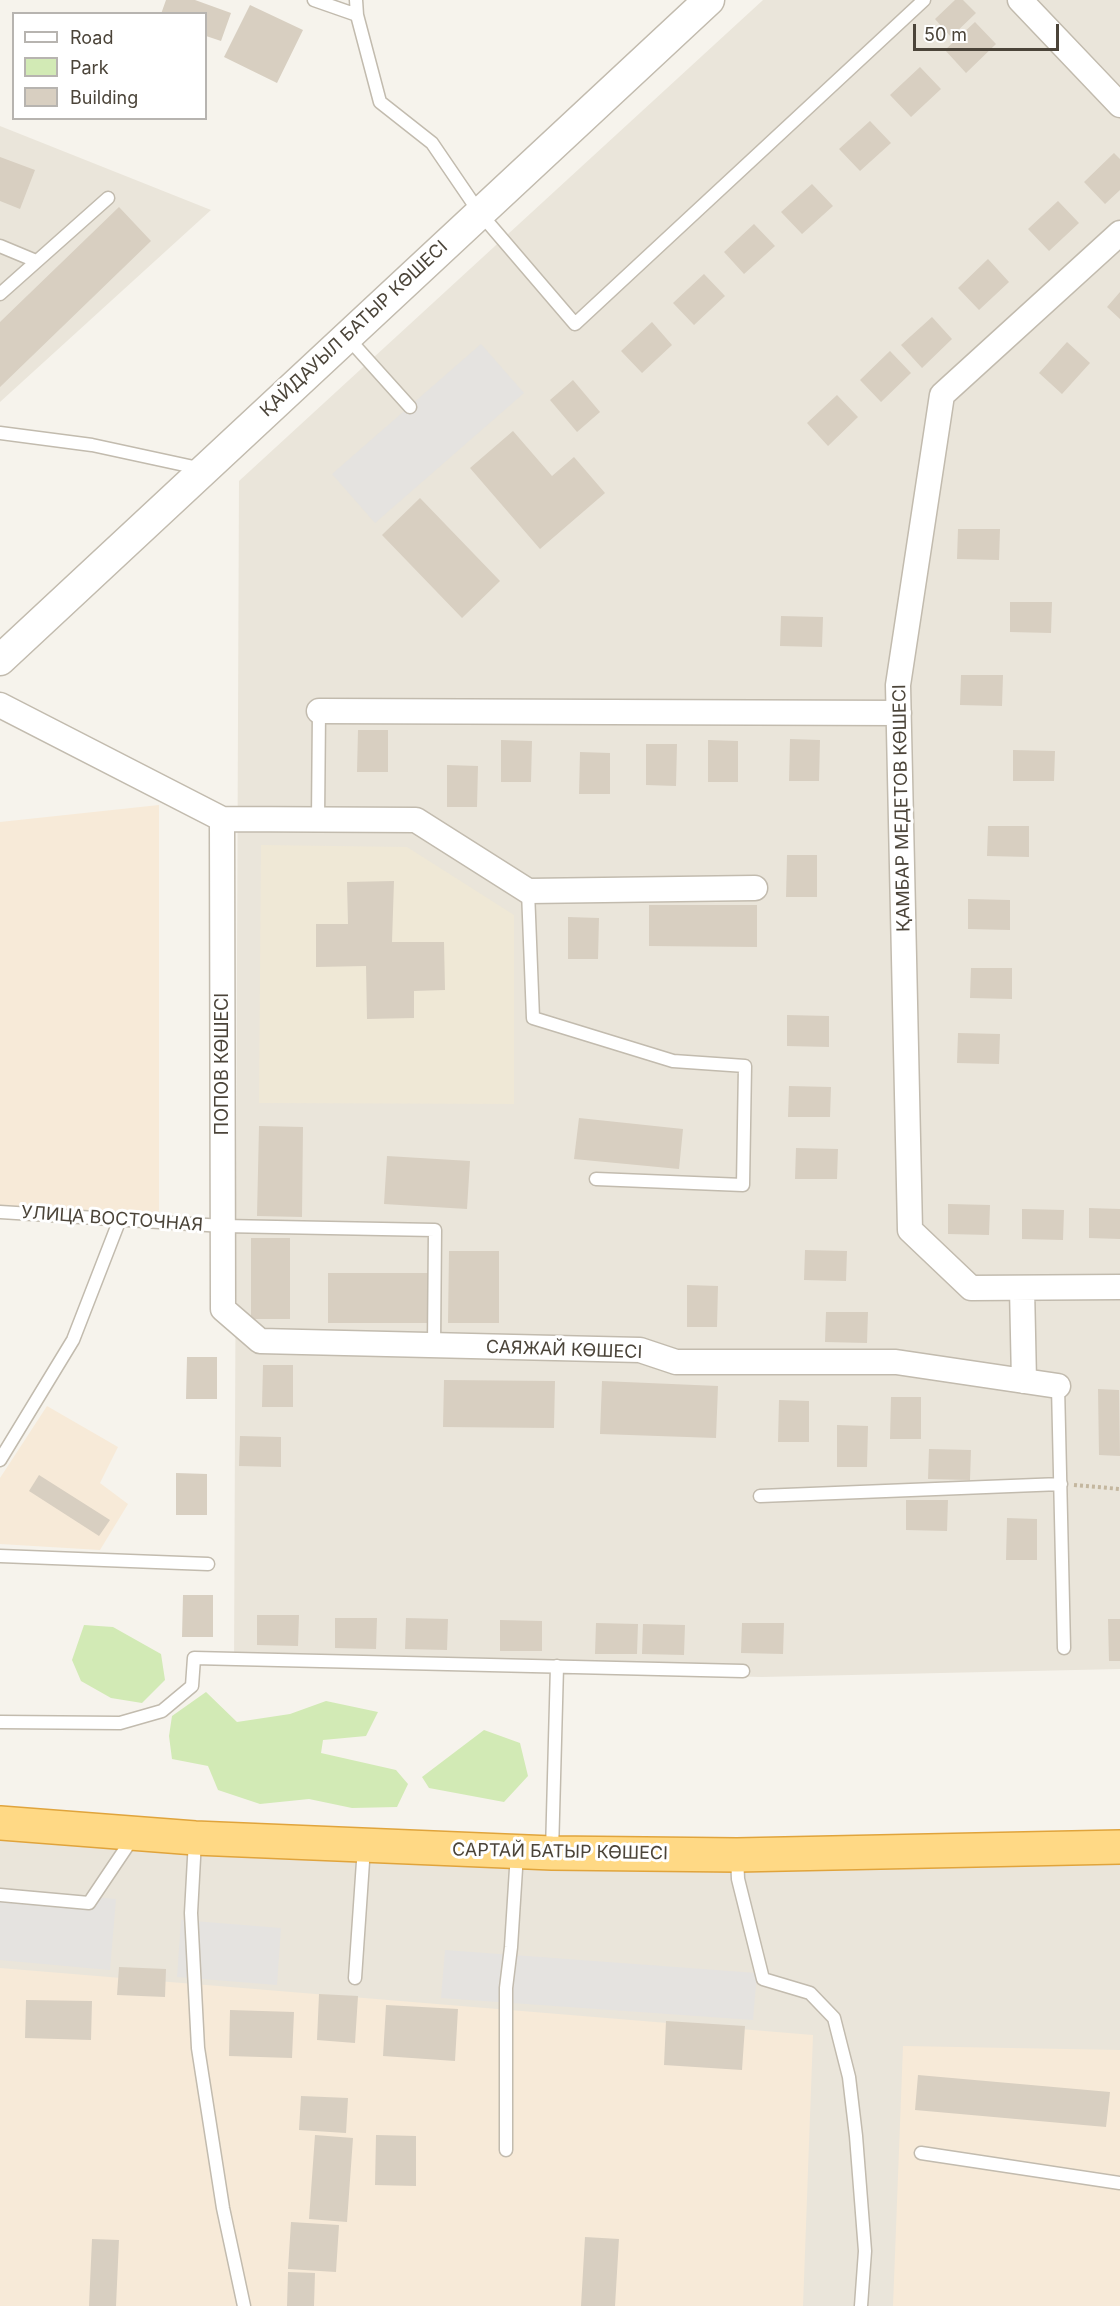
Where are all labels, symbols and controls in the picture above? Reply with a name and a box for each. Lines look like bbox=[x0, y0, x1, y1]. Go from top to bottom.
legend bbox=[12, 12, 207, 120]
scale bar bbox=[916, 12, 1062, 50]
text: 50 m bbox=[924, 24, 967, 45]
text: Road bbox=[70, 27, 113, 48]
text: Park bbox=[70, 57, 109, 78]
text: Building bbox=[70, 87, 138, 108]
street label: ҚАЙДАУЫЛ БАТЫР КӨШЕСІ bbox=[256, 236, 452, 422]
street label: ҚАМБАР МЕДЕТОВ КӨШЕСІ bbox=[889, 684, 915, 932]
street label: ПОПОВ КӨШЕСІ bbox=[212, 993, 234, 1135]
street label: УЛИЦА ВОСТОЧНАЯ bbox=[20, 1202, 204, 1236]
street label: САЯЖАЙ КӨШЕСІ bbox=[485, 1336, 643, 1364]
street label: САРТАЙ БАТЫР КӨШЕСІ bbox=[452, 1839, 668, 1865]

